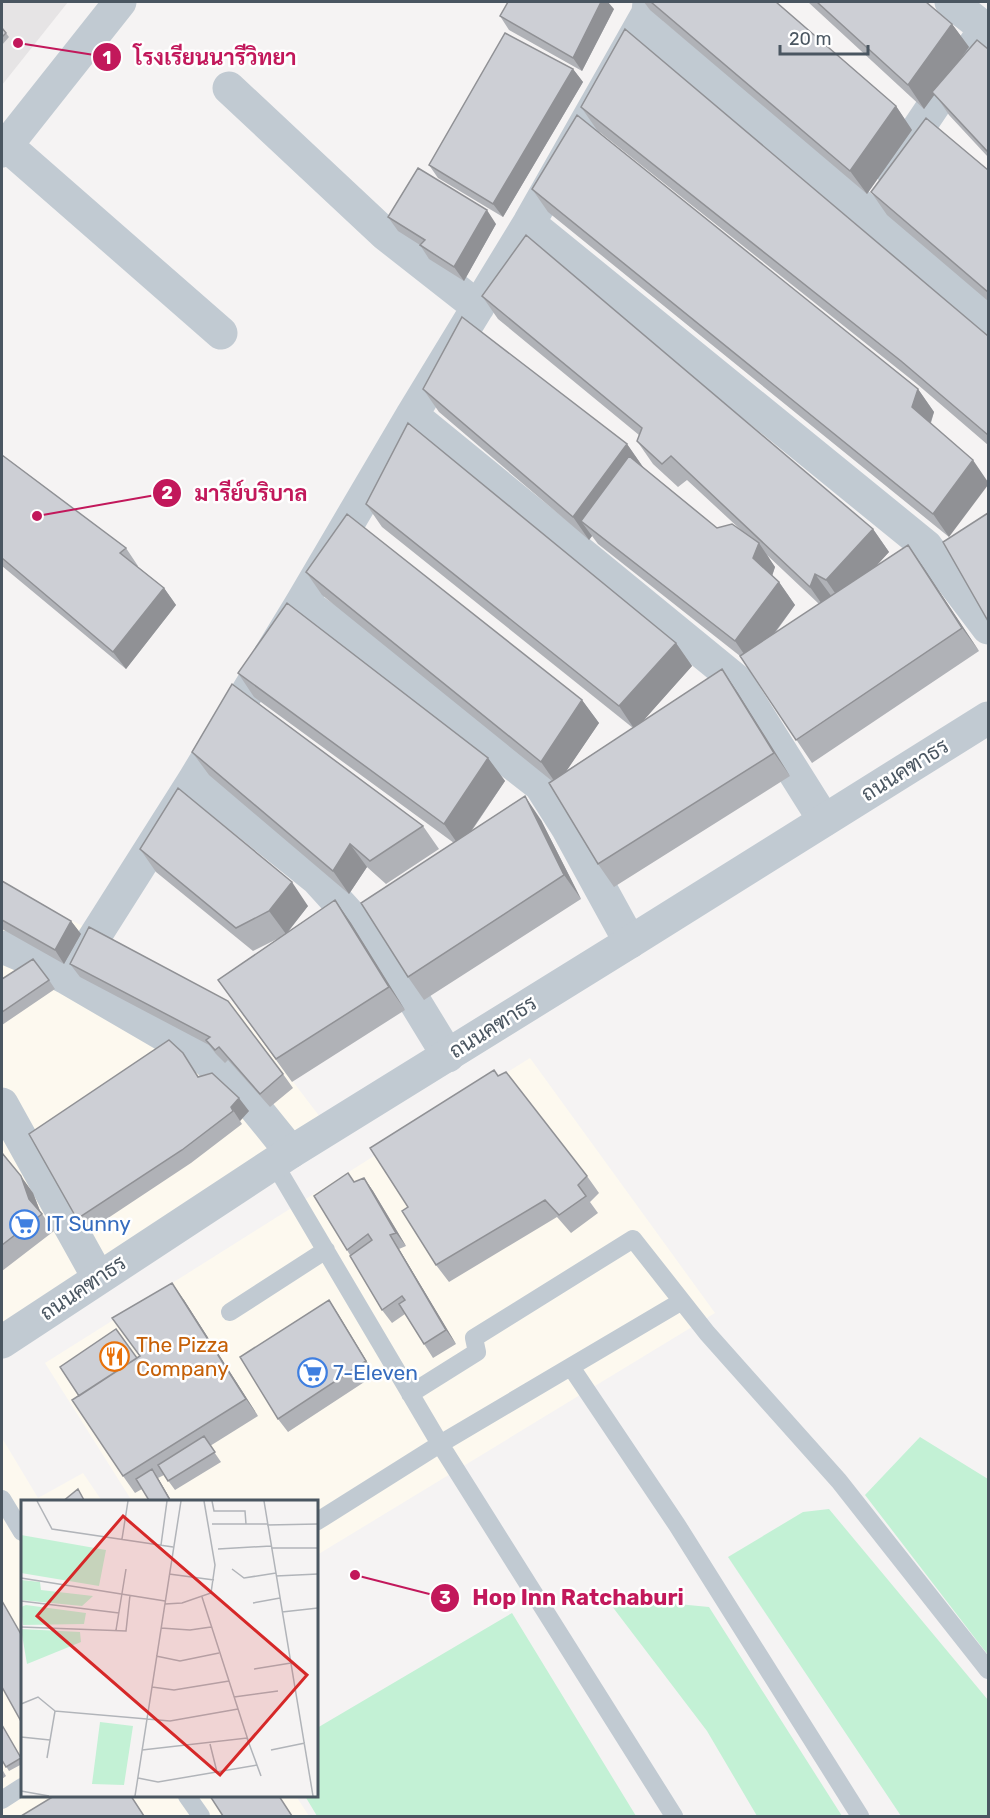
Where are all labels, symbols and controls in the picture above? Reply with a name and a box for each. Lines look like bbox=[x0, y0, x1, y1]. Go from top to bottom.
scale bar bbox=[780, 18, 868, 56]
text: 20 m bbox=[789, 28, 831, 50]
callout: โรงเรียนนารีวิทยา bbox=[92, 37, 309, 77]
text: โรงเรียนนารีวิทยา bbox=[131, 43, 297, 71]
text: 1 bbox=[103, 47, 111, 69]
callout: มารีย์บริบาล bbox=[152, 473, 319, 513]
text: มารีย์บริบาล bbox=[195, 479, 307, 507]
text: 2 bbox=[161, 482, 173, 504]
street label: ถนนคฑาธร bbox=[856, 733, 953, 806]
street label: ถนนคฑาธร bbox=[444, 990, 541, 1063]
supermarket icon: IT Sunny bbox=[9, 1208, 41, 1240]
place label: IT Sunny bbox=[46, 1211, 131, 1236]
street label: ถนนคฑาธร bbox=[35, 1250, 130, 1325]
place label: The Pizza Company bbox=[136, 1332, 229, 1381]
restaurant icon: The Pizza Company bbox=[99, 1341, 131, 1373]
supermarket icon: 7-Eleven bbox=[296, 1357, 328, 1389]
place label: 7-Eleven bbox=[333, 1360, 418, 1385]
inset map bbox=[21, 1500, 318, 1797]
callout: Hop Inn Ratchaburi bbox=[430, 1578, 696, 1618]
text: Hop Inn Ratchaburi bbox=[472, 1584, 684, 1611]
text: 3 bbox=[439, 1587, 451, 1609]

